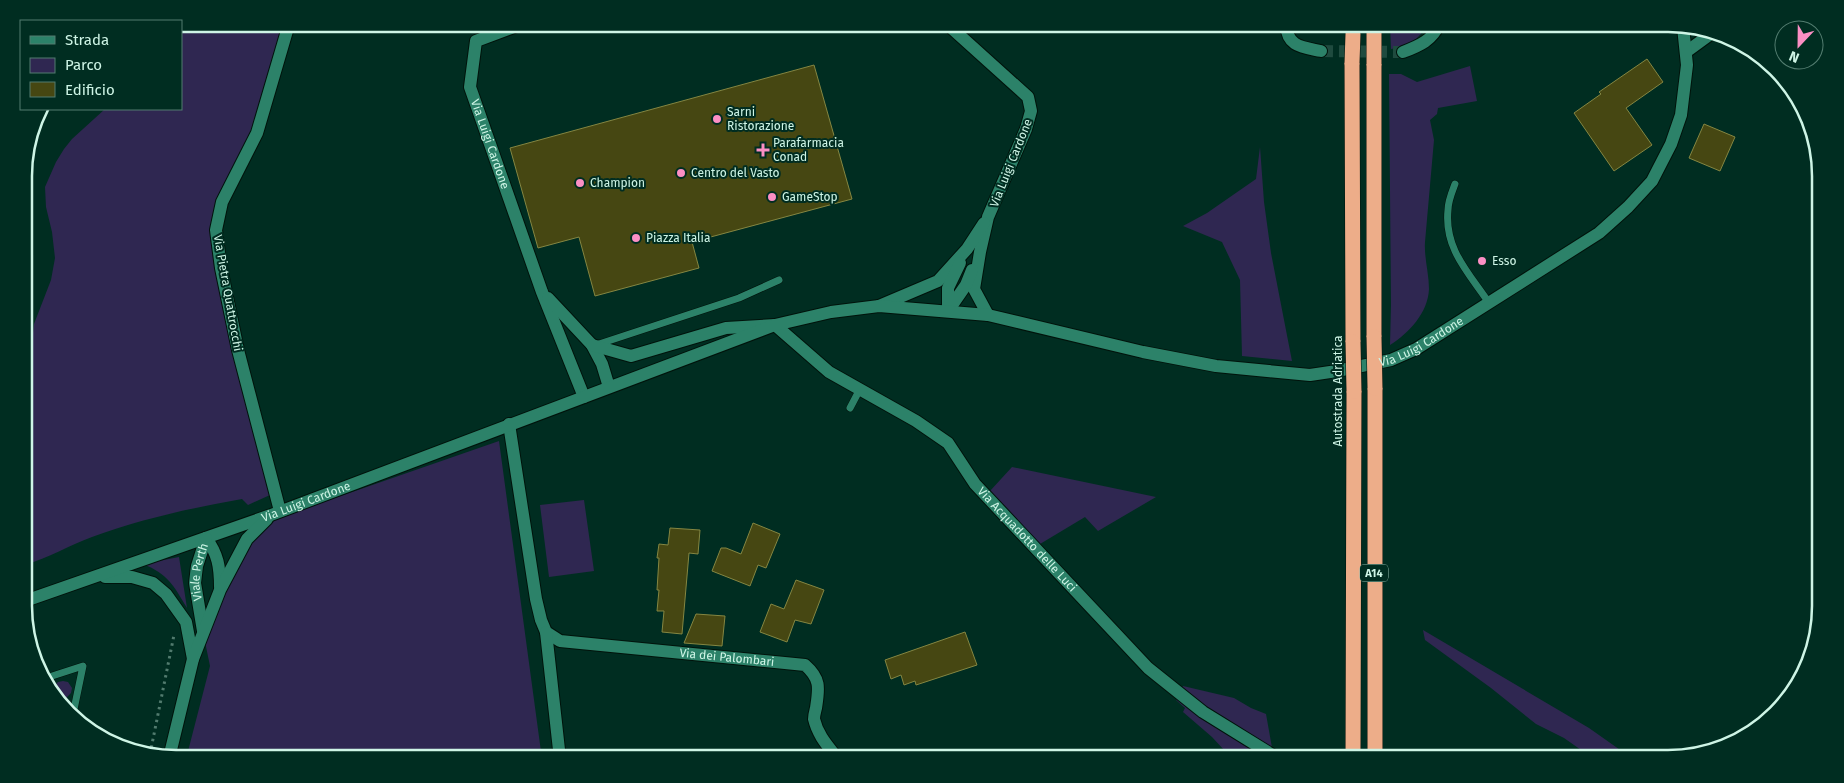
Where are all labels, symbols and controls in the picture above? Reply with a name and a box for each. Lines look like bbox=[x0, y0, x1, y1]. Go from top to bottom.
legend bbox=[20, 20, 182, 110]
north arrow bbox=[1774, 20, 1824, 70]
text: Strada bbox=[65, 31, 109, 49]
text: N bbox=[1787, 47, 1802, 66]
text: Parco bbox=[65, 56, 102, 74]
text: Edificio bbox=[65, 81, 115, 99]
street label: Via Luigi Cardone bbox=[468, 97, 512, 191]
place label: Sarni Ristorazione bbox=[727, 105, 794, 133]
marker: Sarni Ristorazione bbox=[711, 113, 723, 125]
street label: Via Luigi Cardone bbox=[987, 117, 1035, 209]
place label: Parafarmacia Conad bbox=[773, 136, 844, 164]
marker: Parafarmacia Conad bbox=[757, 144, 769, 156]
place label: Centro del Vasto bbox=[691, 166, 780, 180]
marker: Centro del Vasto bbox=[675, 167, 687, 179]
place label: Champion bbox=[590, 176, 645, 190]
marker: Champion bbox=[574, 177, 586, 189]
place label: GameStop bbox=[782, 190, 838, 204]
marker: GameStop bbox=[766, 191, 778, 203]
place label: Piazza Italia bbox=[646, 231, 711, 245]
marker: Piazza Italia bbox=[630, 232, 642, 244]
street label: Via Pietra Quattrocchi bbox=[211, 234, 245, 352]
place label: Esso bbox=[1492, 254, 1516, 268]
marker: Esso bbox=[1476, 255, 1488, 267]
street label: Via Luigi Cardone bbox=[1378, 314, 1466, 369]
street label: Autostrada Adriatica bbox=[1331, 335, 1345, 447]
street label: Via Luigi Cardone bbox=[260, 479, 352, 525]
street label: Via Acquadotto delle Luci bbox=[975, 484, 1079, 594]
street label: Viale Perth bbox=[188, 541, 211, 602]
road number: A14 bbox=[1360, 564, 1388, 582]
street label: Via dei Palombari bbox=[679, 646, 775, 669]

